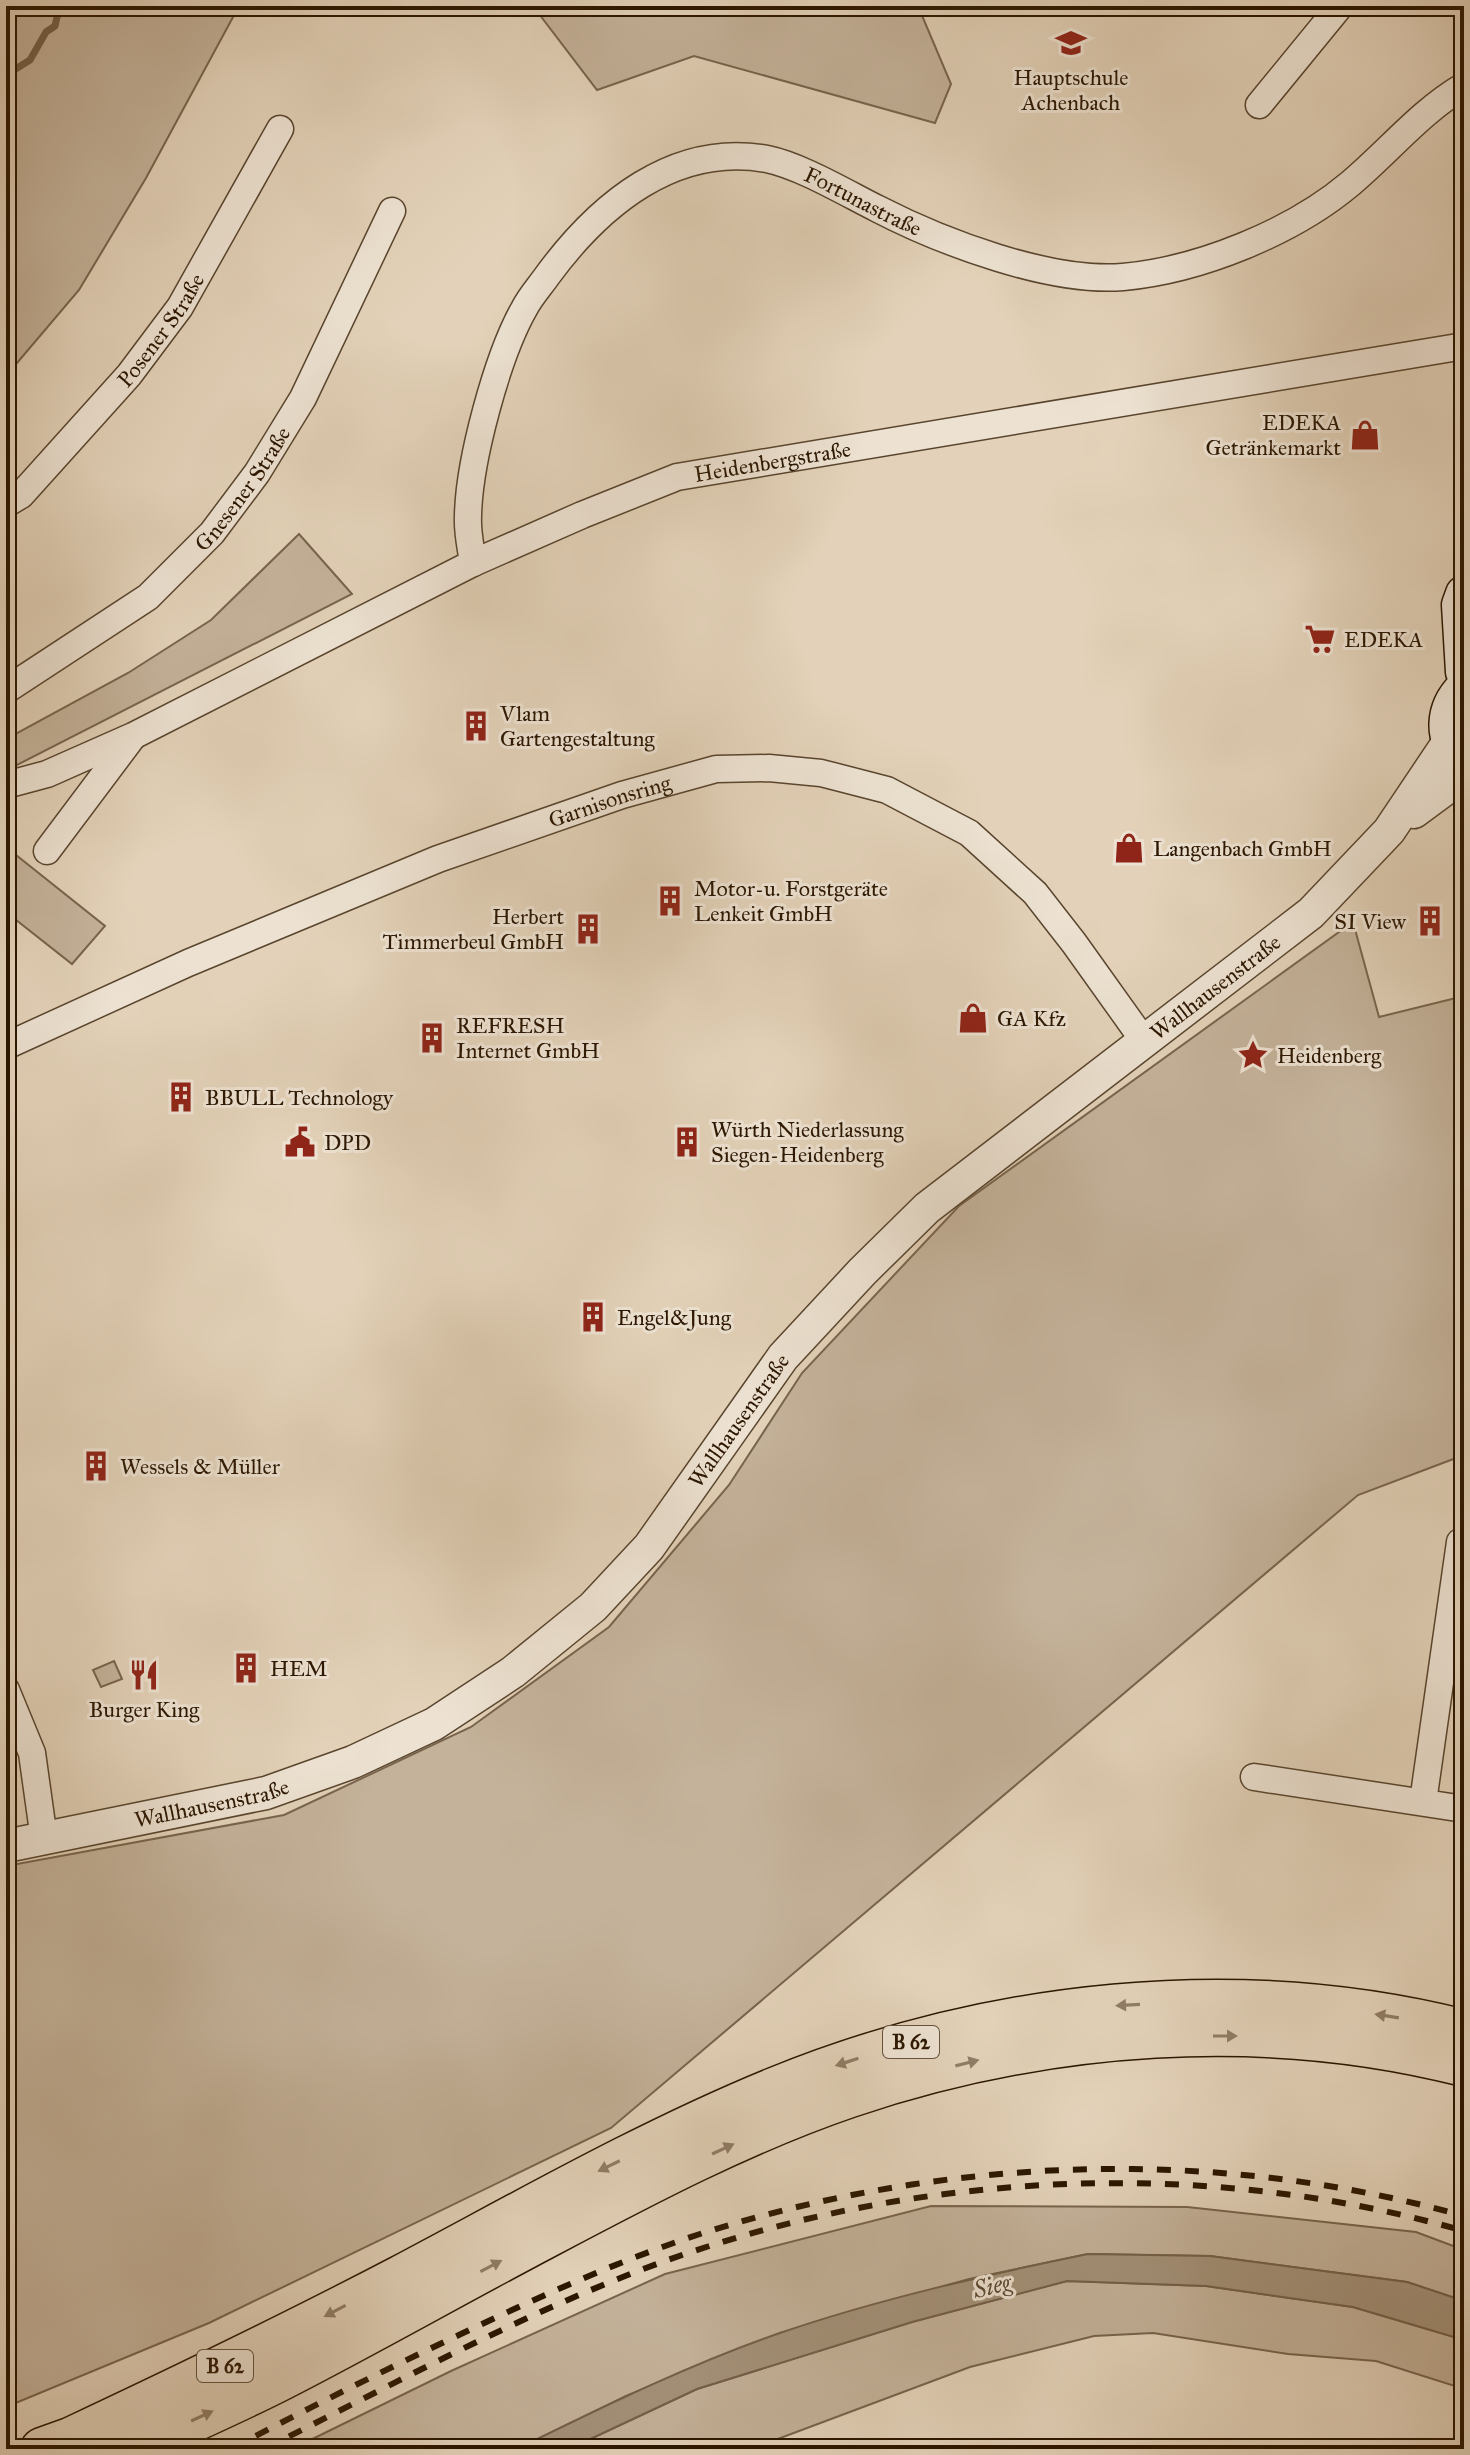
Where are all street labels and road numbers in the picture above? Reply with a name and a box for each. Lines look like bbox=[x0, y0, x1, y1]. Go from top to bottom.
street label: Fortunastraße bbox=[800, 160, 926, 241]
street label: Posener Straße bbox=[111, 268, 210, 393]
street label: Gnesener Straße bbox=[188, 421, 296, 557]
street label: Heidenbergstraße bbox=[692, 435, 853, 487]
street label: Garnisonsring bbox=[545, 768, 675, 833]
street label: Wallhausenstraße bbox=[1145, 928, 1286, 1045]
street label: Wallhausenstraße bbox=[682, 1348, 795, 1492]
street label: Wallhausenstraße bbox=[132, 1772, 293, 1833]
road number: B 62 bbox=[883, 2026, 939, 2058]
road number: B 62 bbox=[197, 2350, 253, 2382]

